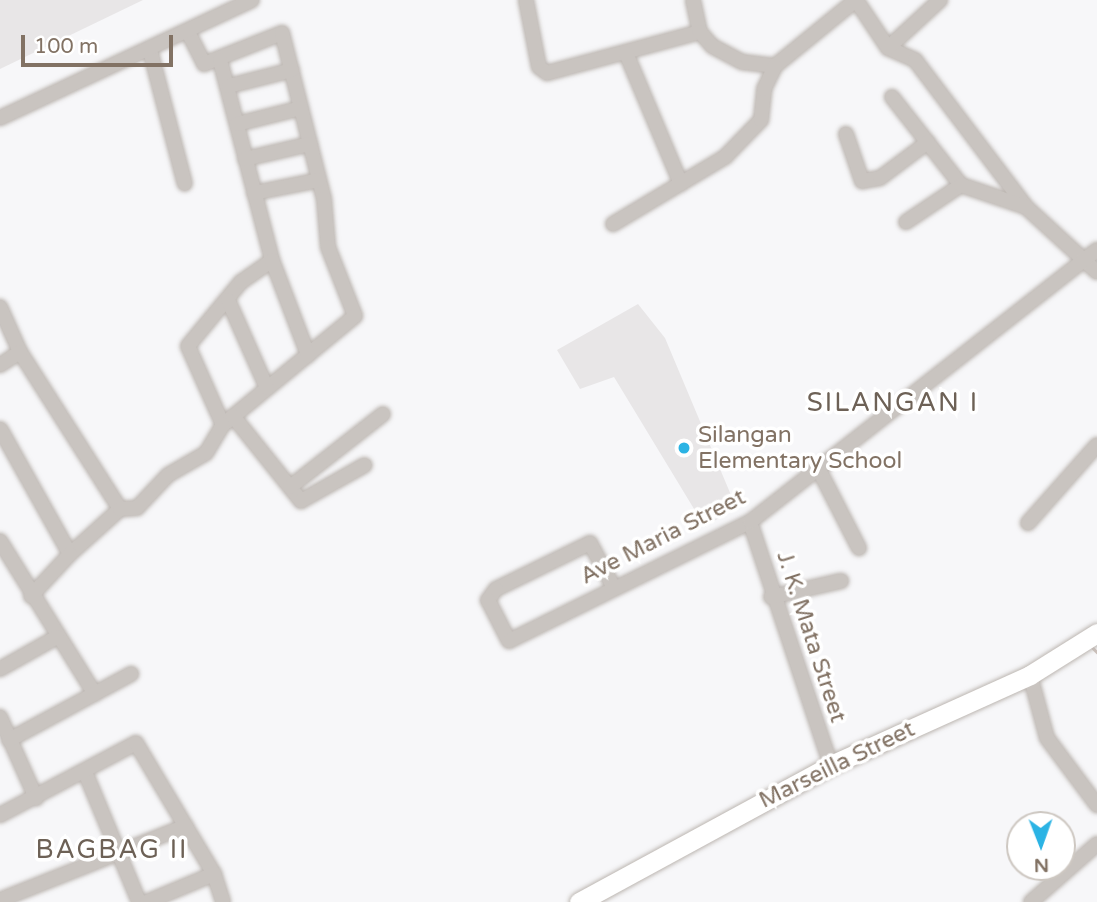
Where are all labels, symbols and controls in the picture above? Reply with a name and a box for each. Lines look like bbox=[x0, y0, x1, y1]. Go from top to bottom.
scale bar bbox=[24, 21, 177, 65]
text: 100 m bbox=[34, 34, 98, 59]
district label: SILANGAN I bbox=[808, 387, 978, 419]
place label: Silangan Elementary School bbox=[698, 421, 902, 475]
marker: Silangan Elementary School bbox=[676, 440, 692, 456]
street label: Ave Maria Street bbox=[576, 483, 750, 591]
street label: J. K. Mata Street bbox=[770, 548, 852, 726]
street label: Marseilla Street bbox=[755, 715, 919, 815]
north arrow bbox=[1006, 811, 1076, 881]
district label: BAGBAG II bbox=[37, 834, 187, 866]
text: N bbox=[1034, 854, 1049, 876]

